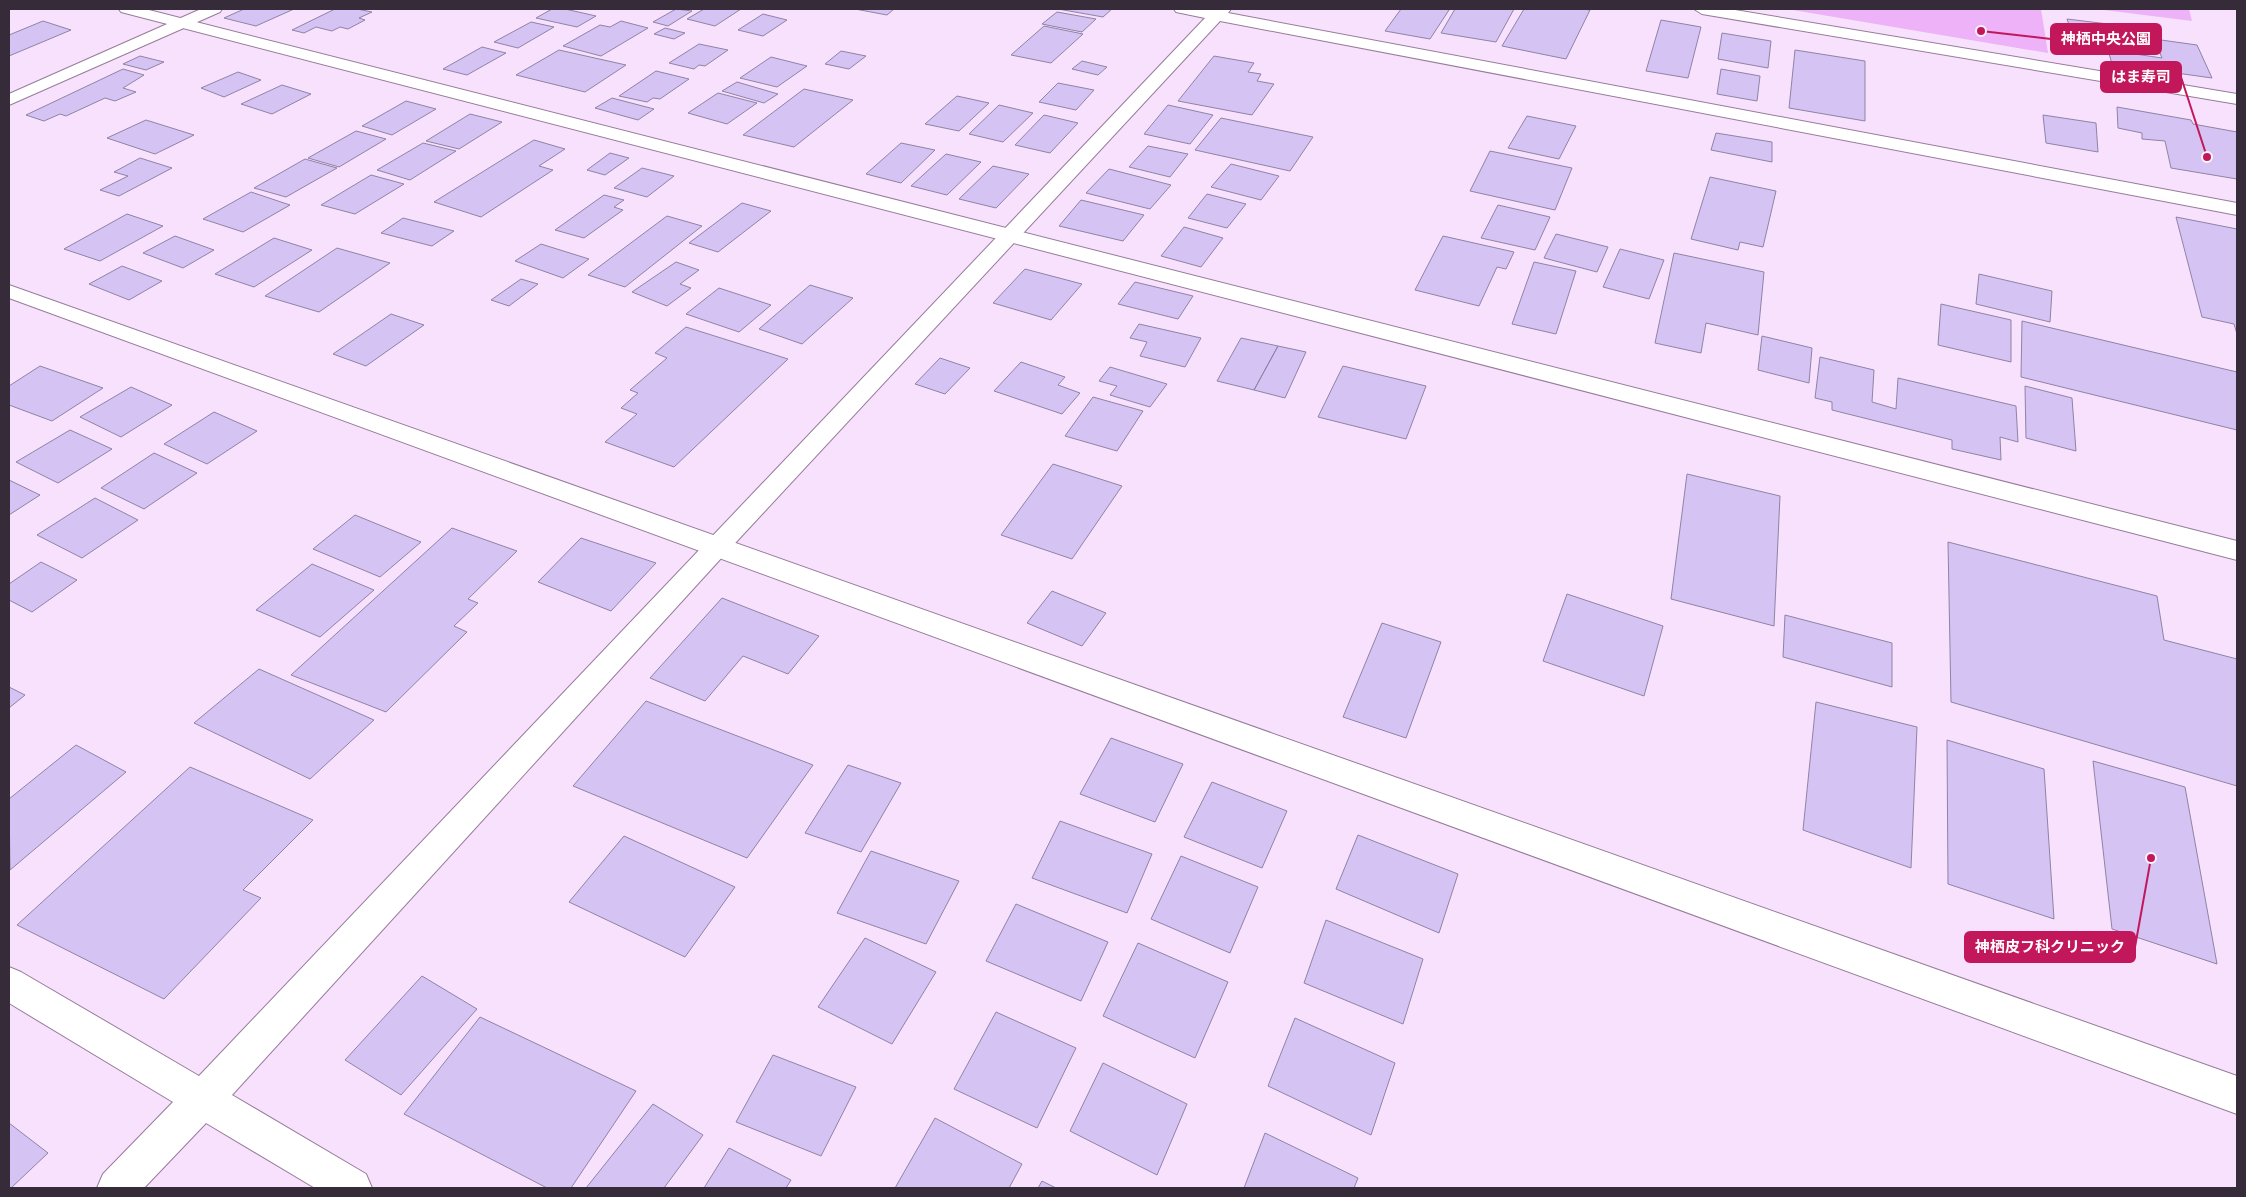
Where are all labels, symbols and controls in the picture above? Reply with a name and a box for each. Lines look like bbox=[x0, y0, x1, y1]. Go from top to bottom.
callout: 神栖中央公園 bbox=[2051, 24, 2161, 54]
text: 神栖中央公園 bbox=[2060, 30, 2151, 48]
callout: はま寿司 bbox=[2101, 62, 2181, 92]
text: はま寿司 bbox=[2111, 68, 2171, 86]
callout: 神栖皮フ科クリニック bbox=[1965, 932, 2135, 962]
text: 神栖皮フ科クリニック bbox=[1974, 938, 2125, 956]

